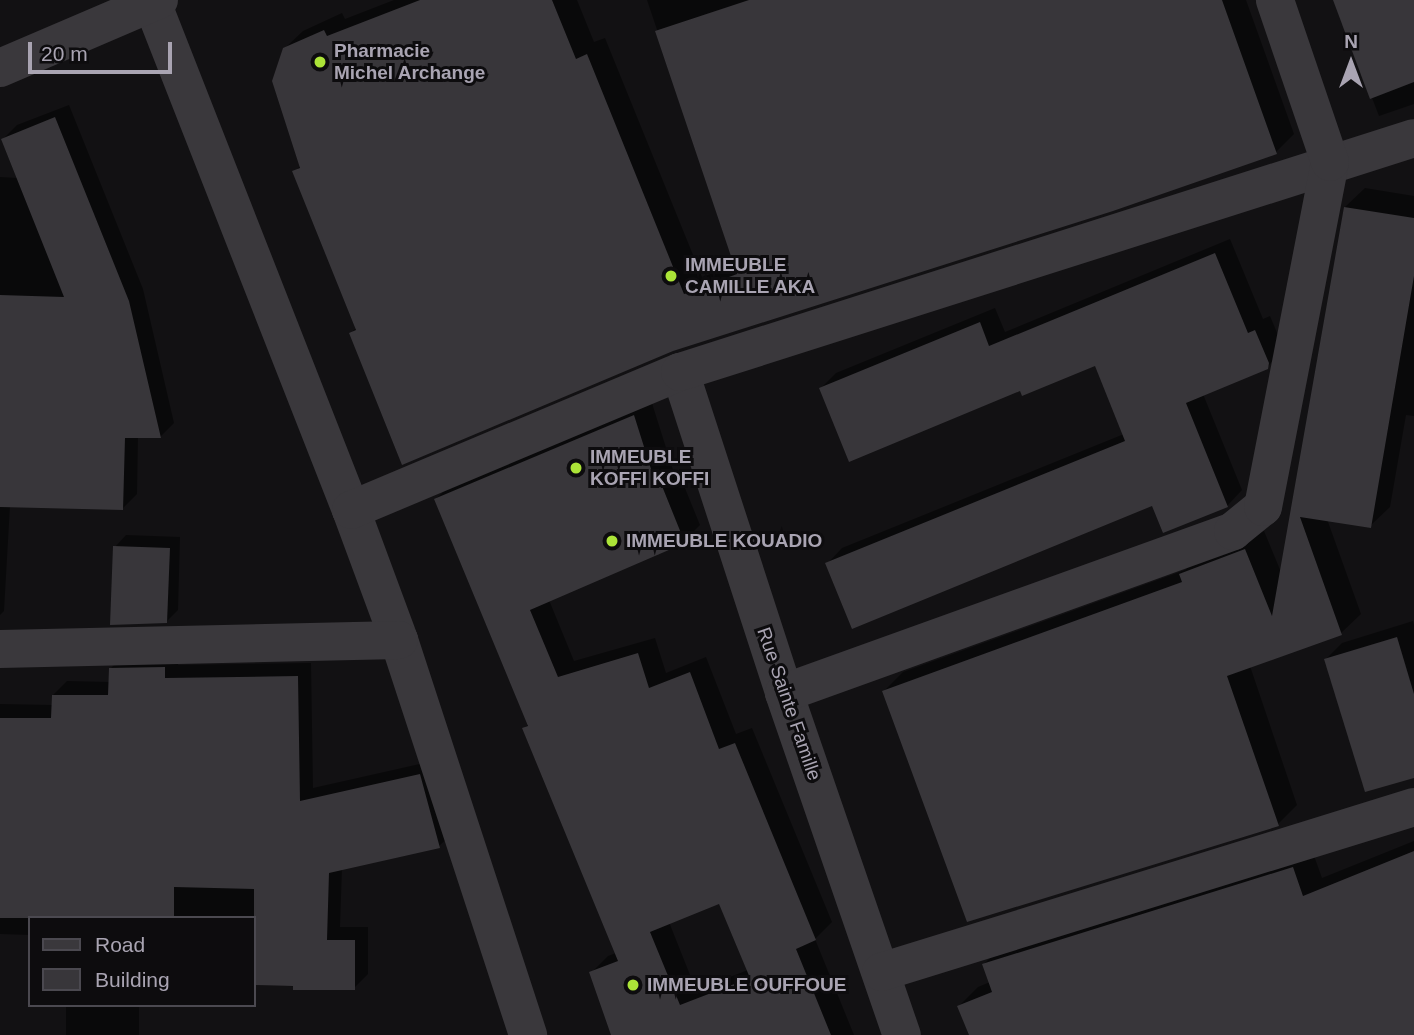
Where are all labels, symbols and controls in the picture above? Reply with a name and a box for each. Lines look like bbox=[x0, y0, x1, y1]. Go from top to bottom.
scale bar bbox=[32, 28, 175, 72]
north arrow bbox=[1316, 28, 1386, 98]
text: N bbox=[1344, 31, 1358, 52]
place label: Pharmacie Michel Archange bbox=[334, 40, 486, 84]
text: 20 m bbox=[41, 42, 88, 65]
marker: Pharmacie Michel Archange bbox=[312, 54, 328, 70]
place label: IMMEUBLE CAMILLE AKA bbox=[685, 254, 816, 298]
marker: IMMEUBLE CAMILLE AKA bbox=[663, 268, 679, 284]
place label: IMMEUBLE KOFFI KOFFI bbox=[590, 446, 709, 490]
marker: IMMEUBLE KOFFI KOFFI bbox=[568, 460, 584, 476]
place label: IMMEUBLE KOUADIO bbox=[626, 530, 822, 552]
marker: IMMEUBLE KOUADIO bbox=[604, 533, 620, 549]
street label: Rue Sainte Famille bbox=[752, 624, 826, 784]
legend bbox=[28, 916, 256, 1007]
text: Road bbox=[95, 933, 145, 956]
text: Building bbox=[95, 968, 170, 991]
place label: IMMEUBLE OUFFOUE bbox=[647, 974, 846, 996]
marker: IMMEUBLE OUFFOUE bbox=[625, 977, 641, 993]

